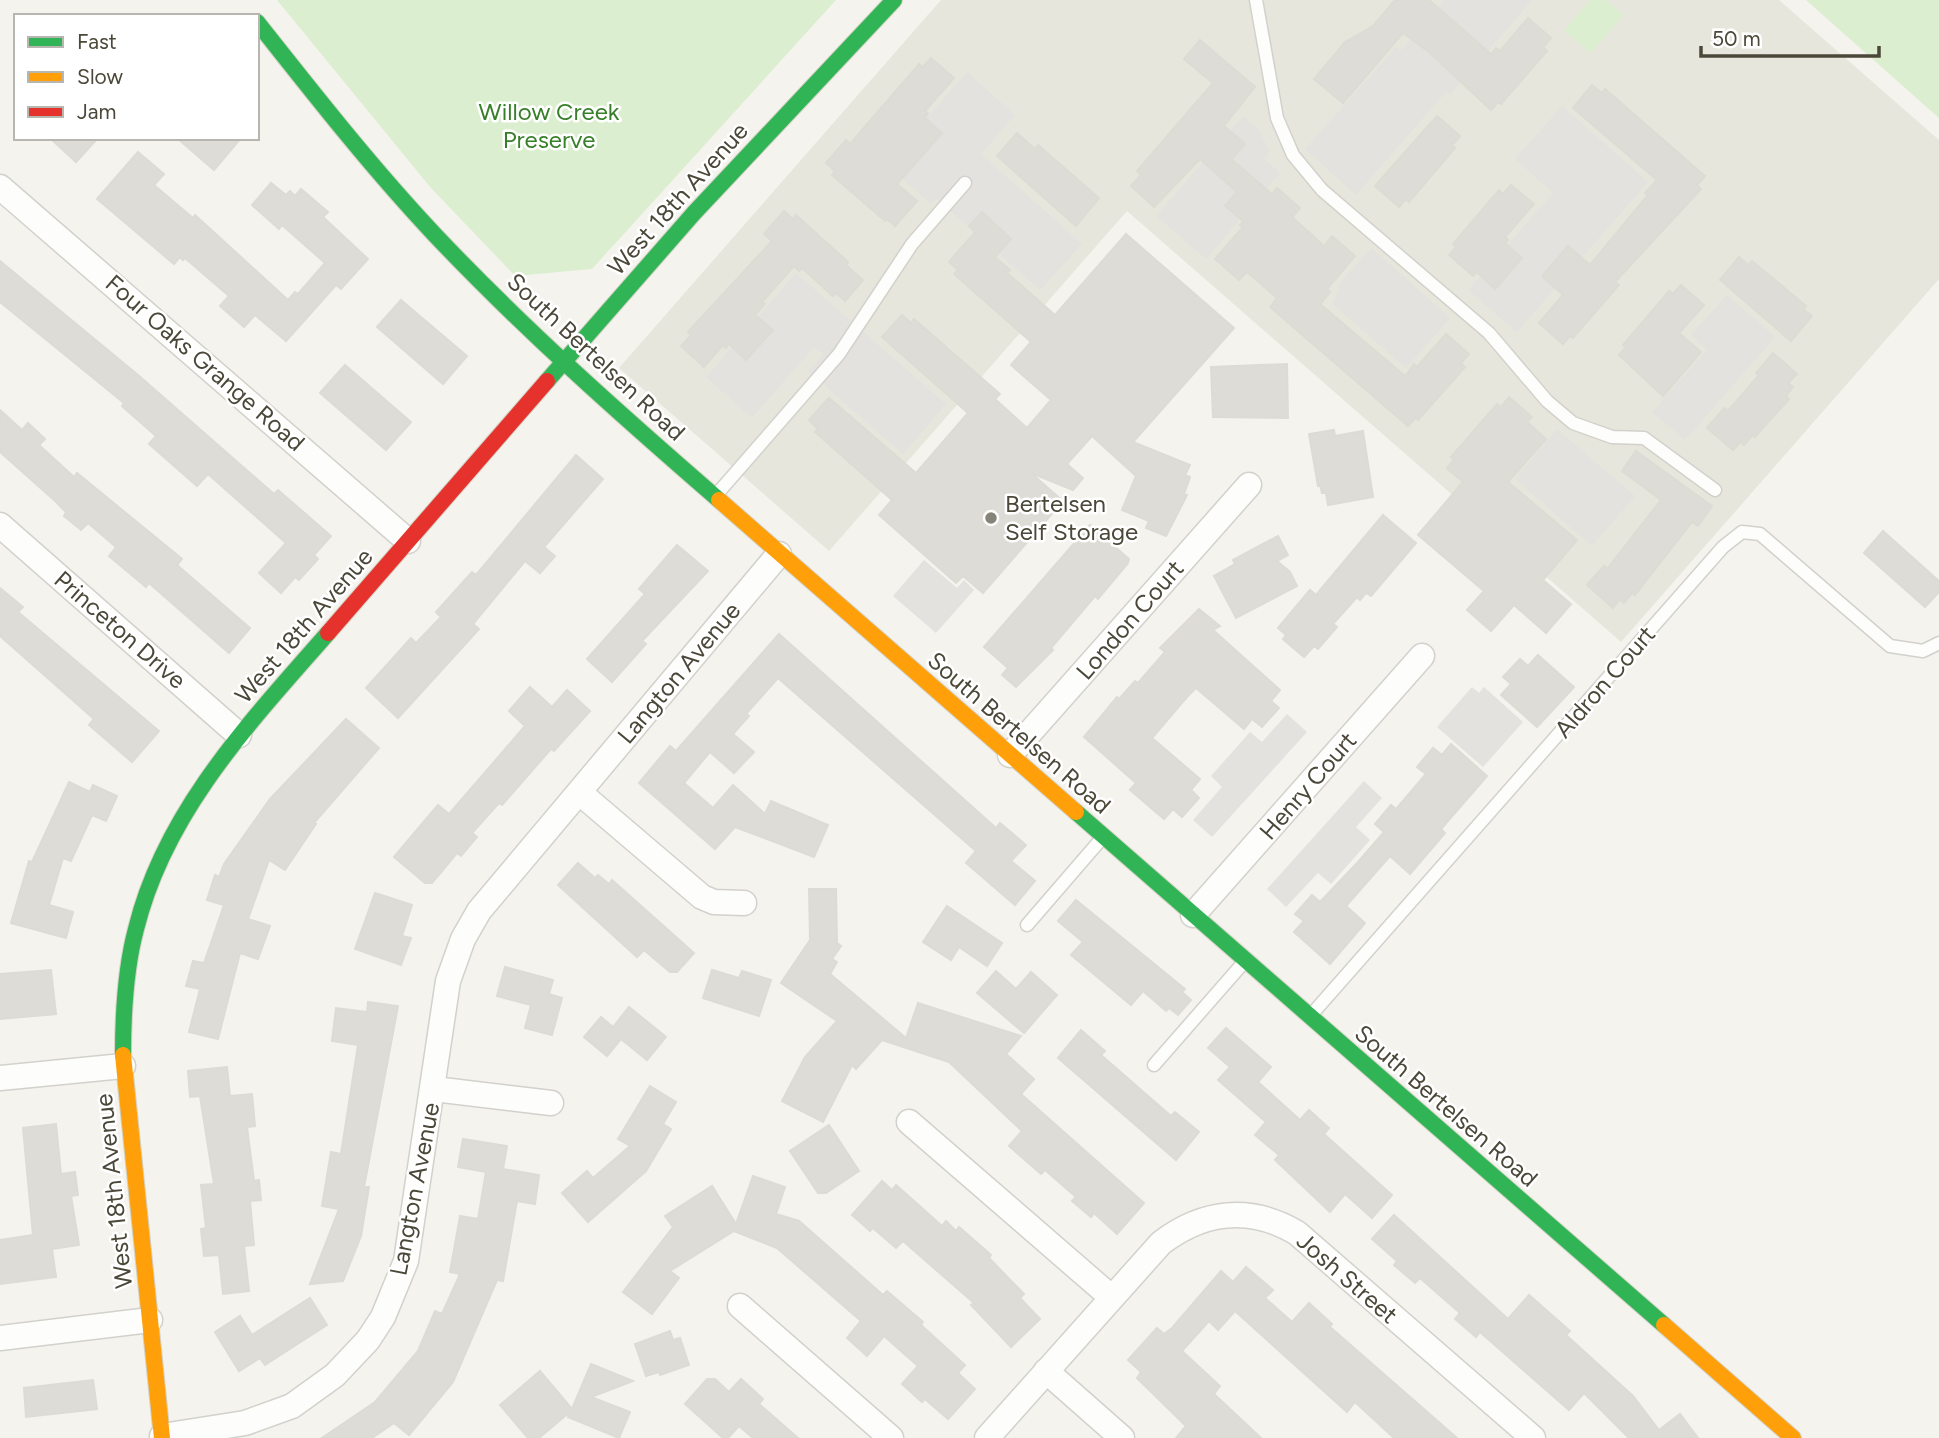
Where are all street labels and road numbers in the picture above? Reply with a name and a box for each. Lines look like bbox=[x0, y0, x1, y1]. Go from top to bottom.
street label: West 18th Avenue bbox=[601, 116, 754, 281]
street label: South Bertelsen Road bbox=[501, 267, 691, 447]
street label: Four Oaks Grange Road bbox=[100, 268, 311, 457]
street label: West 18th Avenue bbox=[229, 542, 379, 709]
street label: London Court bbox=[1070, 554, 1189, 685]
street label: Princeton Drive bbox=[49, 565, 192, 695]
street label: Langton Avenue bbox=[611, 596, 746, 749]
street label: Aldron Court bbox=[1548, 620, 1661, 744]
street label: South Bertelsen Road bbox=[922, 645, 1117, 820]
street label: Henry Court bbox=[1253, 726, 1362, 845]
street label: South Bertelsen Road bbox=[1349, 1018, 1544, 1193]
street label: West 18th Avenue bbox=[89, 1092, 138, 1290]
street label: Langton Avenue bbox=[384, 1100, 445, 1278]
street label: Josh Street bbox=[1291, 1226, 1404, 1329]

